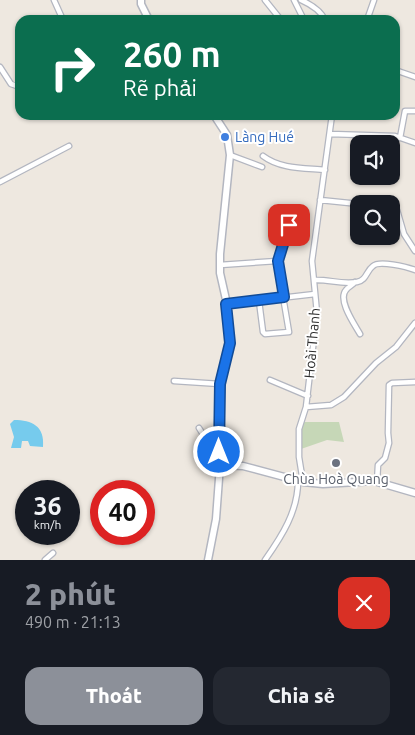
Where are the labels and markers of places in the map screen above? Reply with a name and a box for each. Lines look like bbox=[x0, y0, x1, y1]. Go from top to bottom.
place label: Làng Hué bbox=[235, 129, 294, 145]
marker: Làng Hué bbox=[219, 131, 231, 143]
pin bbox=[268, 204, 310, 246]
marker: Chùa Hoà Quang bbox=[330, 457, 342, 469]
place label: Chùa Hoà Quang bbox=[283, 471, 389, 487]

